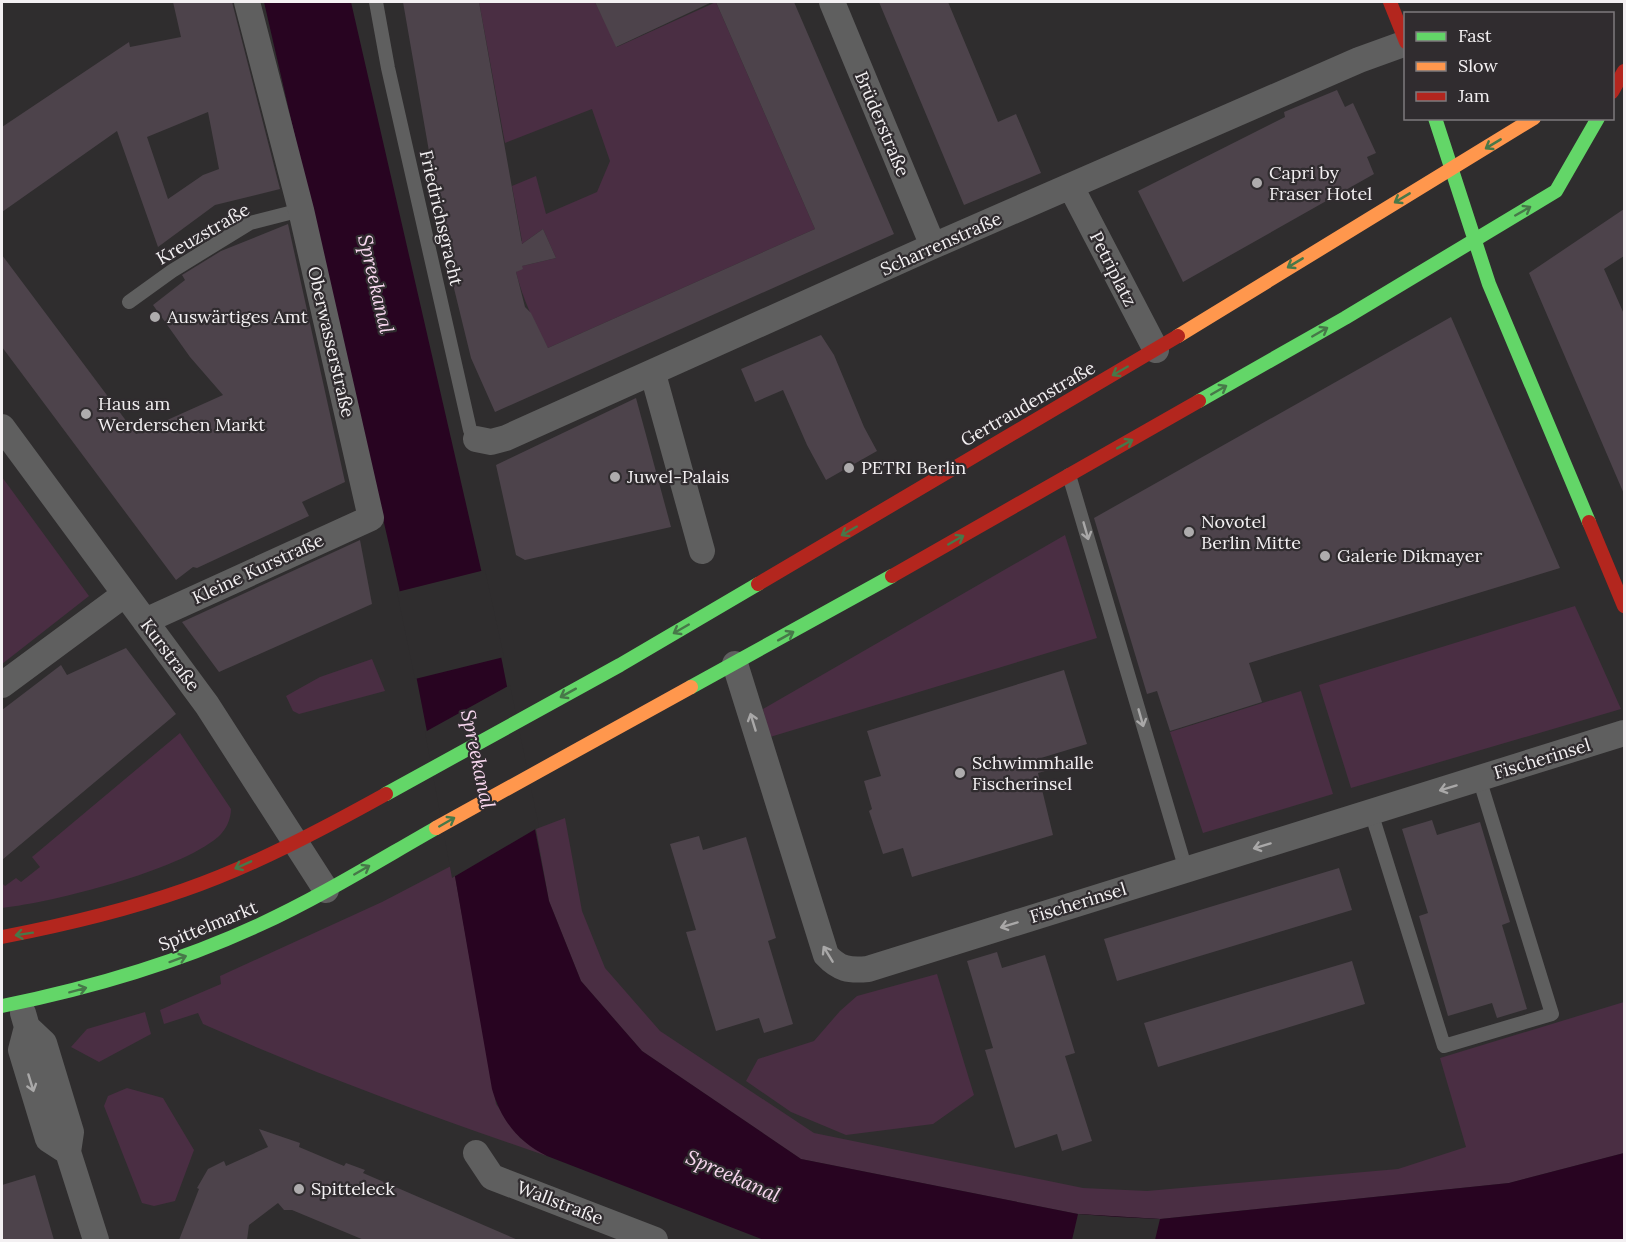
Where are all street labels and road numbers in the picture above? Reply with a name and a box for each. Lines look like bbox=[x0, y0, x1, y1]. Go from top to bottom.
street label: Brüderstraße bbox=[850, 68, 915, 180]
street label: Friedrichsgracht bbox=[415, 148, 468, 288]
street label: Kreuzstraße bbox=[152, 198, 254, 270]
street label: Scharrenstraße bbox=[877, 206, 1005, 281]
street label: Petriplatz bbox=[1085, 227, 1142, 310]
street label: Oberwasserstraße bbox=[303, 264, 360, 420]
street label: Gertraudenstraße bbox=[956, 356, 1099, 451]
street label: Kleine Kurstraße bbox=[188, 528, 327, 609]
street label: Kurstraße bbox=[136, 614, 205, 696]
street label: Fischerinsel bbox=[1491, 733, 1593, 784]
street label: Fischerinsel bbox=[1027, 877, 1129, 928]
street label: Spittelmarkt bbox=[155, 895, 261, 956]
street label: Wallstraße bbox=[514, 1176, 607, 1230]

